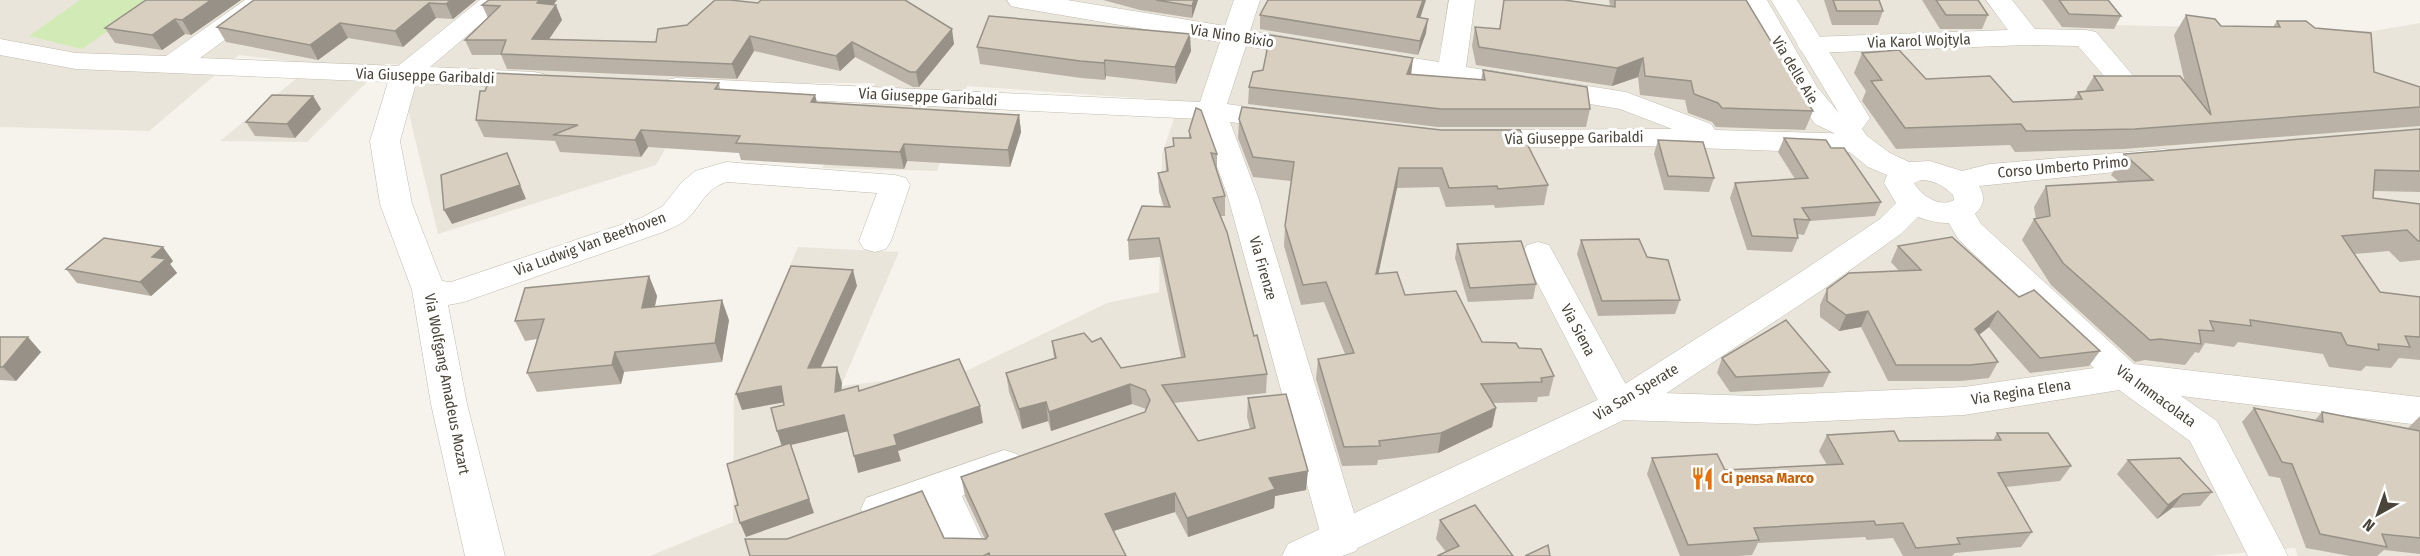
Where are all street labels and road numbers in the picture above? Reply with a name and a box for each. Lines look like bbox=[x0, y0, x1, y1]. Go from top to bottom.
street label: Via Nino Bixio bbox=[1189, 20, 1275, 52]
street label: Via Karol Wojtyla bbox=[1867, 30, 1971, 52]
street label: Via delle Aie bbox=[1768, 33, 1822, 107]
street label: Via Giuseppe Garibaldi bbox=[355, 65, 495, 87]
street label: Via Giuseppe Garibaldi bbox=[858, 84, 998, 110]
street label: Via Giuseppe Garibaldi bbox=[1504, 128, 1644, 148]
street label: Corso Umberto Primo bbox=[1997, 152, 2129, 182]
street label: Via Ludwig Van Beethoven bbox=[512, 208, 668, 280]
street label: Via Firenze bbox=[1245, 234, 1281, 302]
street label: Via Wolfgang Amadeus Mozart bbox=[421, 292, 473, 476]
street label: Via Siena bbox=[1557, 301, 1599, 359]
street label: Via San Sperate bbox=[1590, 360, 1682, 424]
street label: Via Immacolata bbox=[2113, 361, 2199, 431]
street label: Via Regina Elena bbox=[1970, 375, 2072, 409]

